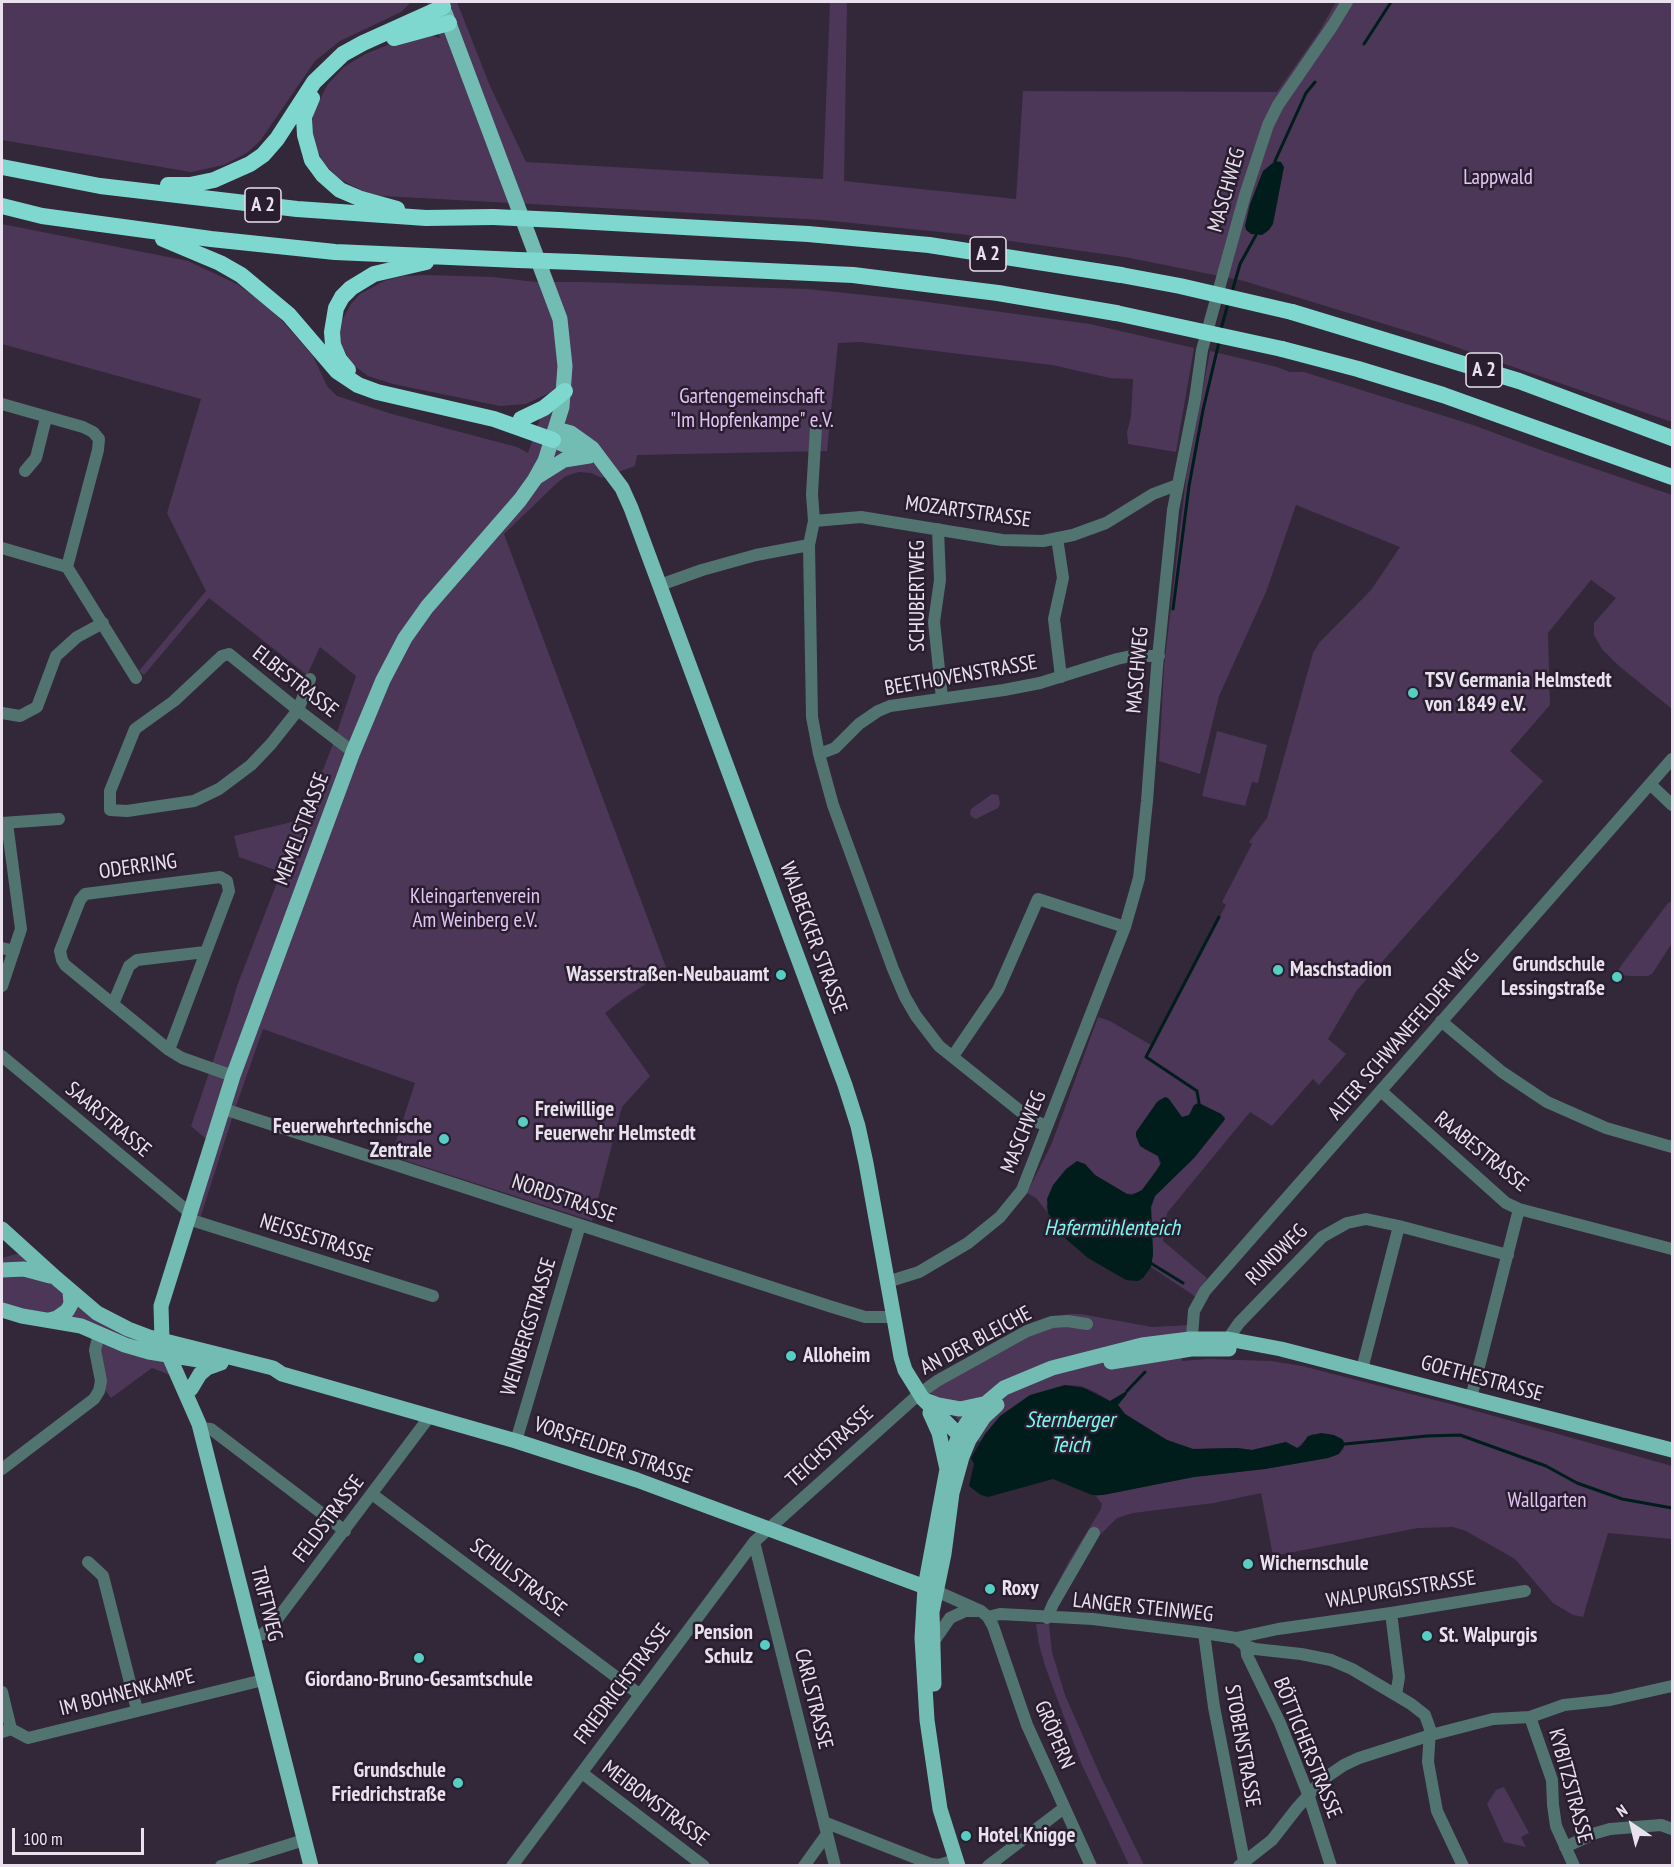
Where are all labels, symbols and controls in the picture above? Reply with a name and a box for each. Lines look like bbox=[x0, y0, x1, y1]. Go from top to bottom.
street label: MASCHWEG bbox=[1203, 145, 1251, 235]
park label: Lappwald bbox=[1463, 165, 1533, 191]
road number: A 2 bbox=[245, 188, 281, 222]
road number: A 2 bbox=[970, 237, 1006, 271]
road number: A 2 bbox=[1466, 353, 1502, 387]
park label: Gartengemeinschaft "Im Hopfenkampe" e.V. bbox=[670, 384, 834, 434]
street label: MOZARTSTRASSE bbox=[904, 491, 1032, 533]
street label: SCHUBERTWEG bbox=[905, 540, 931, 652]
street label: MASCHWEG bbox=[1122, 626, 1154, 714]
street label: ELBESTRASSE bbox=[247, 641, 343, 723]
street label: BEETHOVENSTRASSE bbox=[883, 650, 1039, 702]
place label: TSV Germania Helmstedt von 1849 e.V. bbox=[1425, 668, 1612, 718]
marker: TSV Germania Helmstedt von 1849 e.V. bbox=[1406, 686, 1420, 700]
street label: MEMELSTRASSE bbox=[269, 769, 335, 889]
street label: ODERRING bbox=[98, 849, 178, 885]
street label: WALBECKER STRASSE bbox=[774, 859, 852, 1017]
park label: Kleingartenverein Am Weinberg e.V. bbox=[410, 884, 540, 934]
street label: ALTER SCHWANEFELDER WEG bbox=[1323, 945, 1485, 1125]
place label: Grundschule Lessingstraße bbox=[1501, 952, 1605, 1002]
place label: Maschstadion bbox=[1290, 957, 1392, 983]
place label: Wasserstraßen-Neubauamt bbox=[566, 962, 769, 988]
marker: Maschstadion bbox=[1271, 963, 1285, 977]
marker: Wasserstraßen-Neubauamt bbox=[774, 968, 788, 982]
marker: Grundschule Lessingstraße bbox=[1610, 970, 1624, 984]
street label: SAARSTRASSE bbox=[60, 1077, 156, 1163]
street label: MASCHWEG bbox=[996, 1087, 1052, 1177]
place label: Freiwillige Feuerwehr Helmstedt bbox=[535, 1097, 696, 1147]
street label: RAABESTRASSE bbox=[1429, 1107, 1533, 1197]
place label: Feuerwehrtechnische Zentrale bbox=[273, 1114, 432, 1164]
marker: Freiwillige Feuerwehr Helmstedt bbox=[516, 1115, 530, 1129]
marker: Feuerwehrtechnische Zentrale bbox=[437, 1132, 451, 1146]
street label: NORDSTRASSE bbox=[508, 1169, 620, 1229]
street label: NEISSESTRASSE bbox=[256, 1209, 376, 1269]
water label: Hafermühlenteich bbox=[1044, 1216, 1180, 1242]
street label: RUNDWEG bbox=[1241, 1219, 1313, 1291]
street label: WEINBERGSTRASSE bbox=[496, 1255, 562, 1399]
street label: AN DER BLEICHE bbox=[916, 1301, 1036, 1381]
place label: Alloheim bbox=[803, 1343, 870, 1369]
marker: Alloheim bbox=[784, 1349, 798, 1363]
street label: GOETHESTRASSE bbox=[1418, 1351, 1546, 1407]
street label: TEICHSTRASSE bbox=[781, 1401, 879, 1493]
water label: Sternberger Teich bbox=[1025, 1408, 1115, 1460]
street label: VORSFELDER STRASSE bbox=[531, 1412, 695, 1490]
street label: FELDSTRASSE bbox=[288, 1471, 370, 1567]
park label: Wallgarten bbox=[1508, 1488, 1586, 1514]
street label: SCHULSTRASSE bbox=[465, 1534, 571, 1622]
place label: Wichernschule bbox=[1260, 1551, 1369, 1577]
marker: Wichernschule bbox=[1241, 1557, 1255, 1571]
street label: TRIFTWEG bbox=[245, 1564, 287, 1644]
street label: WALPURGISSTRASSE bbox=[1324, 1566, 1478, 1614]
place label: Roxy bbox=[1002, 1576, 1039, 1602]
marker: Roxy bbox=[983, 1582, 997, 1596]
street label: LANGER STEINWEG bbox=[1072, 1588, 1214, 1628]
street label: FRIEDRICHSTRASSE bbox=[569, 1619, 677, 1749]
place label: Pension Schulz bbox=[694, 1620, 753, 1670]
place label: St. Walpurgis bbox=[1439, 1623, 1537, 1649]
marker: St. Walpurgis bbox=[1420, 1629, 1434, 1643]
marker: Pension Schulz bbox=[758, 1638, 772, 1652]
street label: CARLSTRASSE bbox=[788, 1646, 838, 1752]
marker: Giordano-Bruno-Gesamtschule bbox=[412, 1651, 426, 1665]
street label: IM BOHNENKAMPE bbox=[57, 1664, 197, 1722]
place label: Giordano-Bruno-Gesamtschule bbox=[305, 1667, 533, 1693]
street label: BÖTTICHERSTRASSE bbox=[1267, 1674, 1347, 1822]
street label: STOBENSTRASSE bbox=[1219, 1683, 1265, 1809]
street label: GRÖPERN bbox=[1028, 1697, 1080, 1773]
street label: KYBITZSTRASSE bbox=[1543, 1726, 1597, 1846]
street label: MEIBOMSTRASSE bbox=[597, 1756, 713, 1852]
place label: Grundschule Friedrichstraße bbox=[332, 1758, 446, 1808]
marker: Grundschule Friedrichstraße bbox=[451, 1776, 465, 1790]
north arrow bbox=[1602, 1795, 1662, 1855]
text: N bbox=[1612, 1800, 1631, 1821]
scale bar bbox=[15, 1816, 147, 1854]
place label: Hotel Knigge bbox=[978, 1823, 1075, 1849]
text: 100 m bbox=[23, 1827, 63, 1850]
marker: Hotel Knigge bbox=[959, 1829, 973, 1843]

